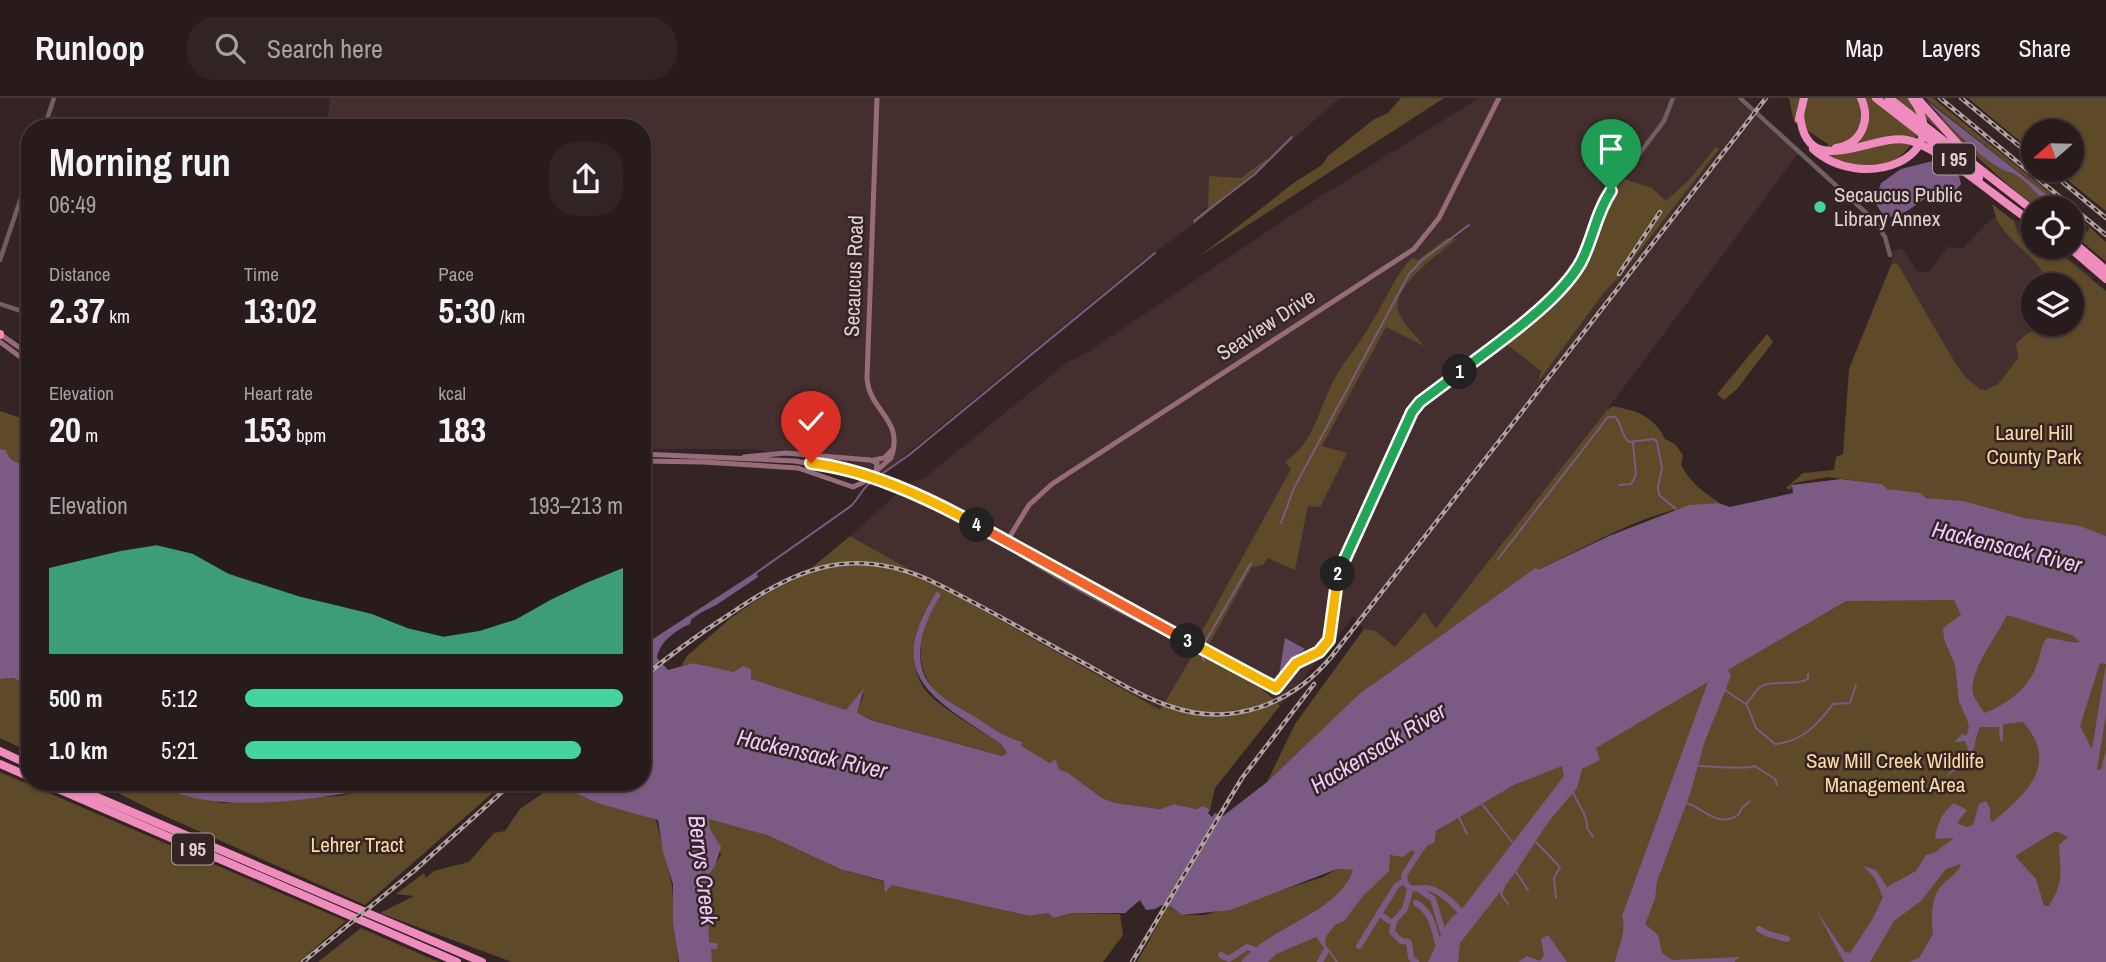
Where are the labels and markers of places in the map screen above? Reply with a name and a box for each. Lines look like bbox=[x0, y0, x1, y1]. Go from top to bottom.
pin bbox=[1581, 119, 1641, 191]
place label: Secaucus Public Library Annex bbox=[1834, 180, 1962, 233]
marker: Secaucus Public Library Annex bbox=[1812, 199, 1828, 215]
pin: 1 bbox=[1442, 354, 1478, 390]
pin bbox=[781, 391, 841, 463]
pin: 4 bbox=[960, 508, 995, 542]
pin: 2 bbox=[1320, 556, 1356, 592]
pin: 3 bbox=[1170, 624, 1206, 658]

